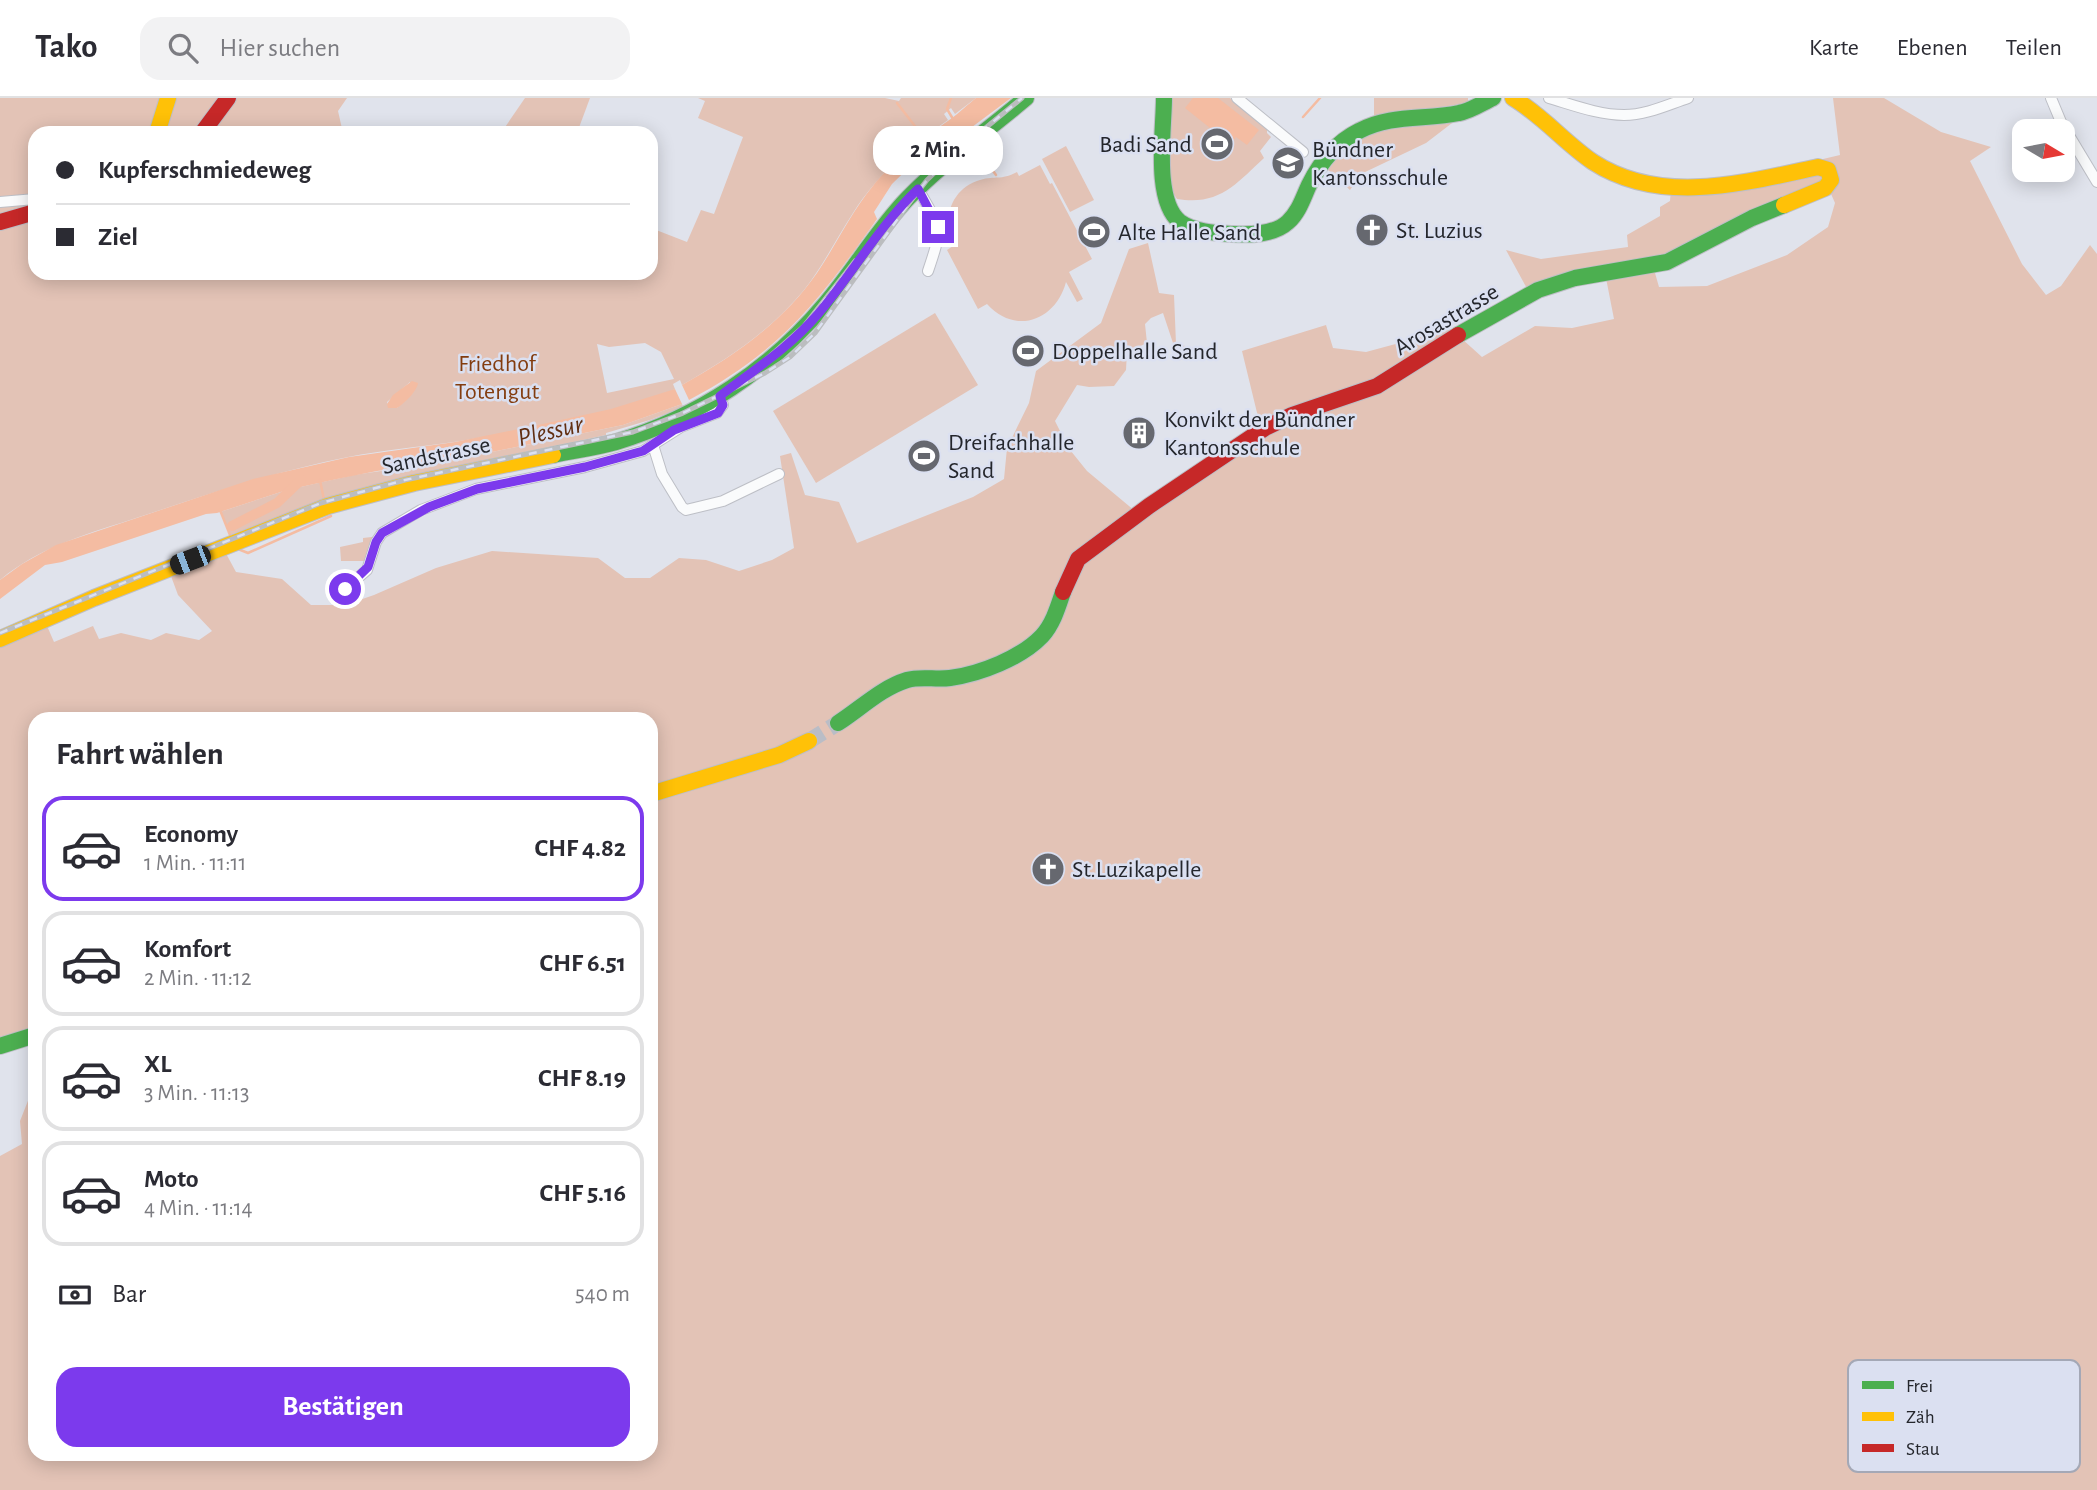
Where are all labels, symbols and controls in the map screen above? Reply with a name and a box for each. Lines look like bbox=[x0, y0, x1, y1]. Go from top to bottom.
search box bbox=[140, 17, 630, 80]
icon: search bbox=[164, 29, 202, 67]
text: Tako bbox=[35, 31, 98, 64]
text: Hier suchen bbox=[220, 35, 340, 61]
text: Karte bbox=[1809, 36, 1859, 60]
text: Ebenen bbox=[1897, 36, 1968, 60]
text: Teilen bbox=[2006, 36, 2062, 60]
north arrow bbox=[2012, 119, 2076, 182]
map controls bbox=[2012, 119, 2075, 182]
callout: 2 Min. bbox=[873, 125, 1003, 174]
sports icon: Badi Sand bbox=[1198, 125, 1236, 163]
place label: Badi Sand bbox=[1099, 133, 1192, 157]
place label: Bündner Kantonsschule bbox=[1312, 138, 1448, 190]
text: 2 Min. bbox=[910, 139, 966, 162]
school or university icon: Bündner Kantonsschule bbox=[1269, 144, 1307, 182]
text: Kupferschmiedeweg bbox=[98, 157, 311, 183]
route end bbox=[922, 211, 954, 243]
church icon: St. Luzius bbox=[1353, 211, 1391, 249]
sports icon: Alte Halle Sand bbox=[1075, 213, 1113, 251]
place label: St. Luzius bbox=[1396, 219, 1483, 243]
place label: Alte Halle Sand bbox=[1118, 221, 1261, 245]
text: Ziel bbox=[98, 224, 138, 250]
street label: Arosastrasse bbox=[1390, 279, 1503, 360]
sports icon: Doppelhalle Sand bbox=[1009, 332, 1047, 370]
place label: Doppelhalle Sand bbox=[1052, 340, 1218, 364]
park label: Friedhof Totengut bbox=[455, 352, 539, 404]
place label: Konvikt der Bündner Kantonsschule bbox=[1164, 408, 1355, 460]
water label: Plessur bbox=[515, 410, 587, 451]
building icon: Konvikt der Bündner Kantonsschule bbox=[1120, 414, 1158, 452]
place label: Dreifachhalle Sand bbox=[948, 431, 1074, 483]
street label: Sandstrasse bbox=[380, 433, 493, 479]
sports icon: Dreifachhalle Sand bbox=[905, 437, 943, 475]
car bbox=[167, 543, 214, 577]
route start bbox=[329, 573, 361, 605]
text: Fahrt wählen bbox=[56, 738, 224, 770]
icon: car bbox=[60, 817, 123, 880]
text: Economy bbox=[144, 821, 238, 847]
text: CHF 4.82 bbox=[535, 835, 626, 861]
church icon: St.Luzikapelle bbox=[1029, 850, 1067, 888]
text: 1 Min. · 11:11 bbox=[144, 852, 246, 875]
place label: St.Luzikapelle bbox=[1072, 858, 1201, 882]
icon: car bbox=[60, 932, 123, 995]
text: Komfort bbox=[144, 936, 231, 962]
text: CHF 6.51 bbox=[540, 950, 626, 976]
text: 2 Min. · 11:12 bbox=[144, 967, 251, 990]
icon: car bbox=[60, 1047, 123, 1110]
text: XL bbox=[144, 1051, 171, 1077]
text: CHF 8.19 bbox=[538, 1065, 626, 1091]
text: 3 Min. · 11:13 bbox=[144, 1082, 249, 1105]
icon: car bbox=[60, 1162, 123, 1225]
text: Moto bbox=[144, 1166, 199, 1192]
text: CHF 5.16 bbox=[540, 1180, 626, 1206]
text: 4 Min. · 11:14 bbox=[144, 1197, 253, 1220]
icon: cash bbox=[56, 1276, 94, 1314]
text: Bar bbox=[112, 1281, 146, 1307]
text: 540 m bbox=[575, 1283, 630, 1306]
legend bbox=[1848, 1360, 2080, 1472]
button: Bestätigen bbox=[56, 1367, 630, 1447]
text: Frei bbox=[1906, 1377, 1933, 1396]
text: Zäh bbox=[1906, 1408, 1935, 1427]
text: Stau bbox=[1906, 1440, 1940, 1459]

